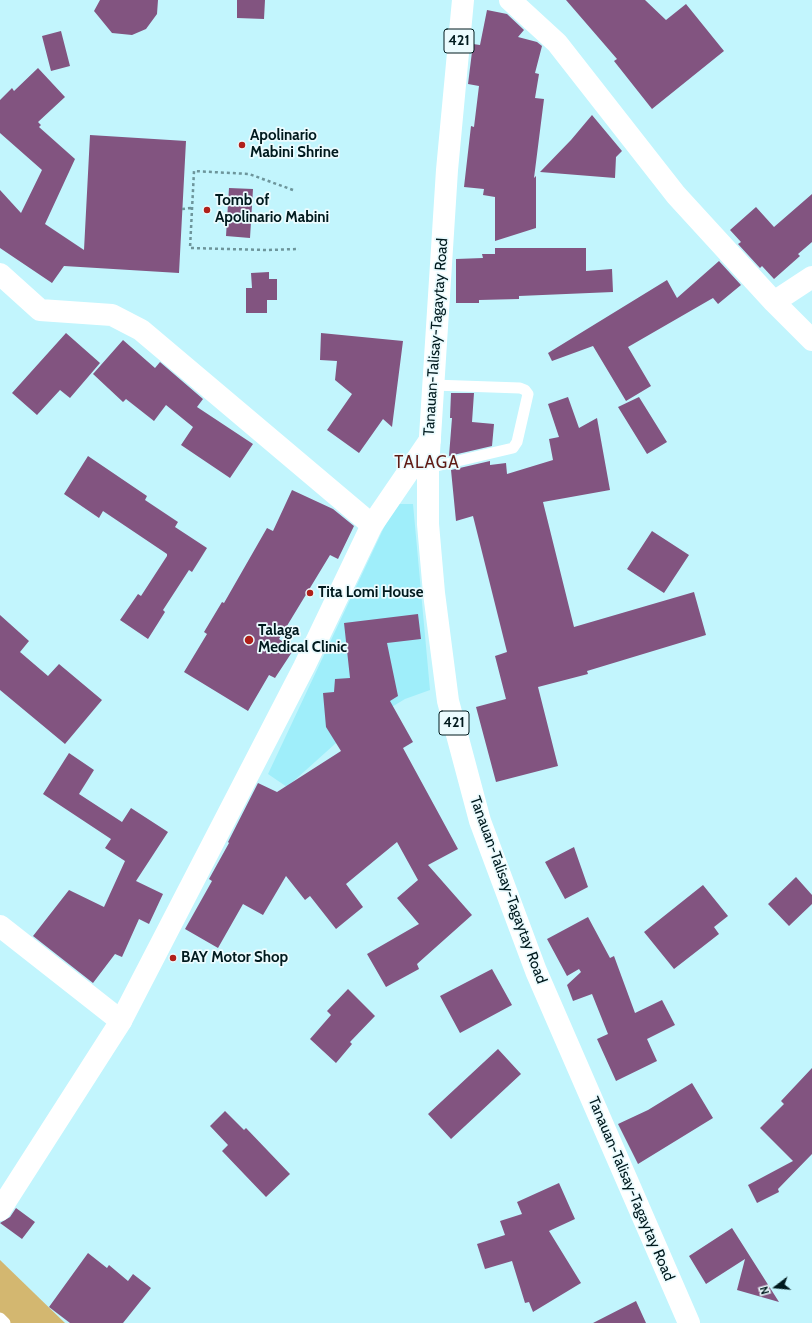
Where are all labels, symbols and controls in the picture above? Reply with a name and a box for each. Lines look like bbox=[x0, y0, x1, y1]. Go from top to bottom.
road number: 421 bbox=[444, 29, 474, 53]
place label: Apolinario Mabini Shrine bbox=[250, 127, 339, 162]
marker: Apolinario Mabini Shrine bbox=[237, 140, 247, 150]
place label: Tomb of Apolinario Mabini bbox=[215, 192, 329, 227]
marker: Tomb of Apolinario Mabini bbox=[202, 205, 212, 215]
street label: Tanauan-Talisay-Tagaytay Road bbox=[420, 238, 452, 436]
district label: TALAGA bbox=[394, 453, 460, 473]
place label: Tita Lomi House bbox=[318, 584, 423, 602]
marker: Tita Lomi House bbox=[305, 588, 315, 598]
place label: Talaga Medical Clinic bbox=[258, 622, 347, 657]
marker: Talaga Medical Clinic bbox=[243, 634, 255, 646]
road number: 421 bbox=[439, 711, 469, 735]
street label: Tanauan-Talisay-Tagaytay Road bbox=[466, 794, 550, 986]
place label: BAY Motor Shop bbox=[181, 949, 288, 967]
marker: BAY Motor Shop bbox=[168, 953, 178, 963]
street label: Tanauan-Talisay-Tagaytay Road bbox=[584, 1094, 678, 1284]
north arrow bbox=[756, 1267, 796, 1307]
text: N bbox=[757, 1285, 772, 1296]

